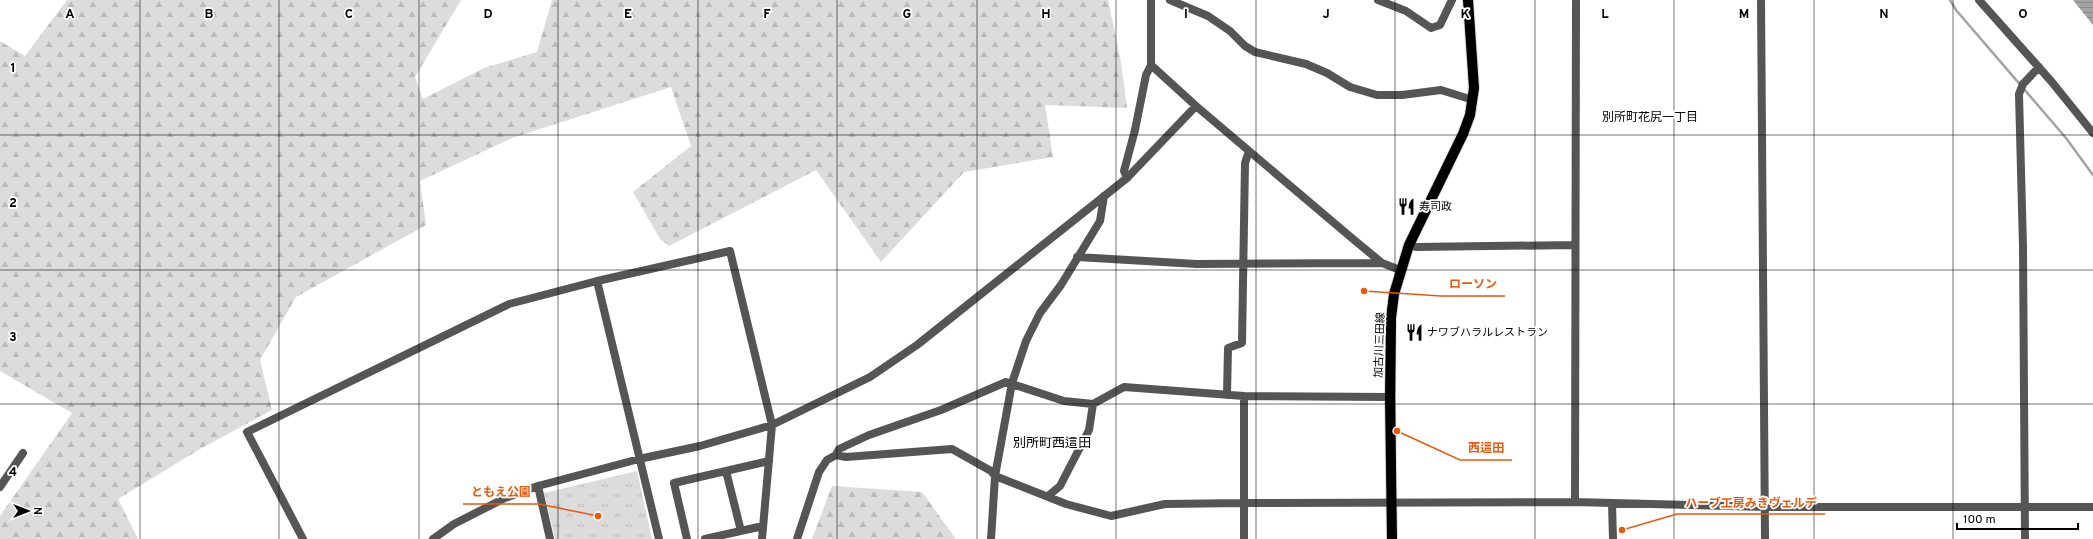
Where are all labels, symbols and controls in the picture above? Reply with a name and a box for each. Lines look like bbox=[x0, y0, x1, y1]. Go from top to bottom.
text: A bbox=[65, 7, 75, 23]
text: B bbox=[205, 7, 214, 23]
text: C bbox=[345, 7, 353, 23]
text: D bbox=[483, 7, 493, 23]
text: E bbox=[624, 7, 632, 23]
text: F bbox=[763, 7, 771, 23]
text: G bbox=[903, 7, 912, 23]
text: H bbox=[1041, 7, 1051, 23]
text: I bbox=[1184, 7, 1188, 23]
text: J bbox=[1322, 7, 1330, 23]
text: K bbox=[1460, 7, 1470, 23]
text: L bbox=[1601, 7, 1609, 23]
text: M bbox=[1739, 7, 1749, 23]
text: N bbox=[1879, 7, 1889, 23]
text: O bbox=[2018, 7, 2028, 23]
text: 1 bbox=[10, 61, 16, 77]
district label: 別所町花尻一丁目 bbox=[1602, 110, 1698, 126]
text: 2 bbox=[9, 196, 17, 212]
restaurant icon: 寿司政 bbox=[1396, 196, 1416, 216]
place label: 寿司政 bbox=[1419, 200, 1452, 214]
callout: ローソン bbox=[1441, 272, 1505, 296]
text: ローソン bbox=[1449, 277, 1497, 293]
street label: 加古川三田線 bbox=[1372, 312, 1388, 378]
restaurant icon: ナワブハラルレストラン bbox=[1404, 322, 1424, 342]
place label: ナワブハラルレストラン bbox=[1427, 326, 1548, 340]
text: 3 bbox=[9, 330, 17, 346]
district label: 別所町西這田 bbox=[1013, 436, 1091, 452]
callout: 西這田 bbox=[1460, 436, 1512, 460]
text: 西這田 bbox=[1468, 441, 1504, 457]
text: 4 bbox=[9, 465, 17, 481]
callout: ともえ公園 bbox=[463, 480, 539, 504]
text: ともえ公園 bbox=[471, 485, 531, 501]
callout: ハーブ工房みきヴェルデ bbox=[1677, 490, 1825, 514]
north arrow bbox=[8, 491, 48, 531]
text: ハーブ工房みきヴェルデ bbox=[1685, 496, 1818, 512]
scale bar bbox=[1957, 505, 2078, 531]
text: N bbox=[30, 507, 44, 515]
text: 100 m bbox=[1963, 512, 1996, 528]

